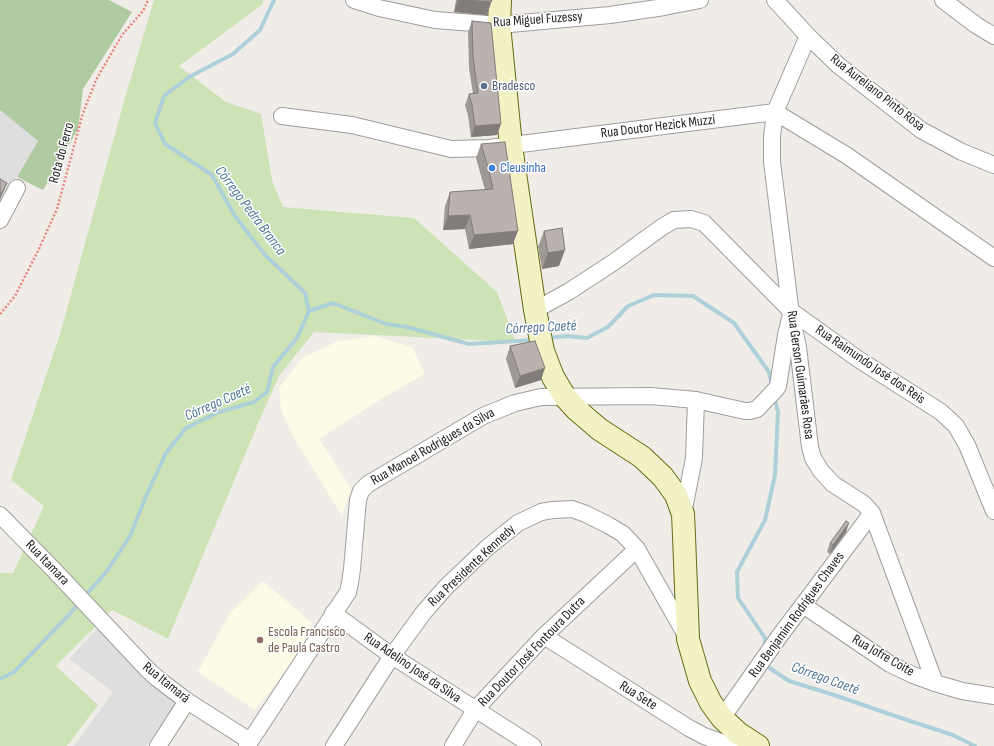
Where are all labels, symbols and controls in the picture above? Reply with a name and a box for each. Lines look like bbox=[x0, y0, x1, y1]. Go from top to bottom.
street label: Rua Miguel Fuzessy bbox=[493, 8, 583, 32]
street label: Rua Aureliano Pinto Rosa bbox=[826, 51, 928, 135]
place label: Bradesco bbox=[492, 78, 535, 94]
marker: Bradesco bbox=[479, 81, 489, 91]
street label: Rua Doutor Hezick Muzzi bbox=[600, 112, 716, 142]
street label: Rota do Ferro bbox=[46, 121, 78, 185]
place label: Cleusinha bbox=[500, 160, 546, 176]
water label: Córrego Pedra Branca bbox=[211, 163, 289, 259]
marker: Cleusinha bbox=[487, 163, 497, 173]
street label: Rua Gerson Guimarães Rosa bbox=[783, 310, 817, 440]
water label: Córrego Caeté bbox=[505, 317, 577, 339]
street label: Rua Raimundo José dos Reis bbox=[812, 322, 928, 408]
water label: Córrego Caeté bbox=[182, 380, 254, 426]
street label: Rua Manoel Rodrigues da Silva bbox=[368, 405, 498, 489]
street label: Rua Presidente Kennedy bbox=[425, 521, 519, 611]
street label: Rua Itamara bbox=[22, 537, 72, 589]
street label: Rua Benjamim Rodrigues Chaves bbox=[746, 549, 848, 681]
street label: Rua Doutor José Fontoura Dutra bbox=[475, 593, 589, 711]
place label: Escola Francisco de Paula Castro bbox=[268, 624, 345, 656]
street label: Rua Adelino José da Silva bbox=[360, 629, 464, 707]
street label: Rua Jofre Coite bbox=[849, 631, 917, 681]
marker: Escola Francisco de Paula Castro bbox=[255, 635, 265, 645]
water label: Córrego Caeté bbox=[789, 658, 861, 700]
street label: Rua Itamará bbox=[139, 659, 193, 707]
street label: Rua Sete bbox=[616, 678, 660, 714]

